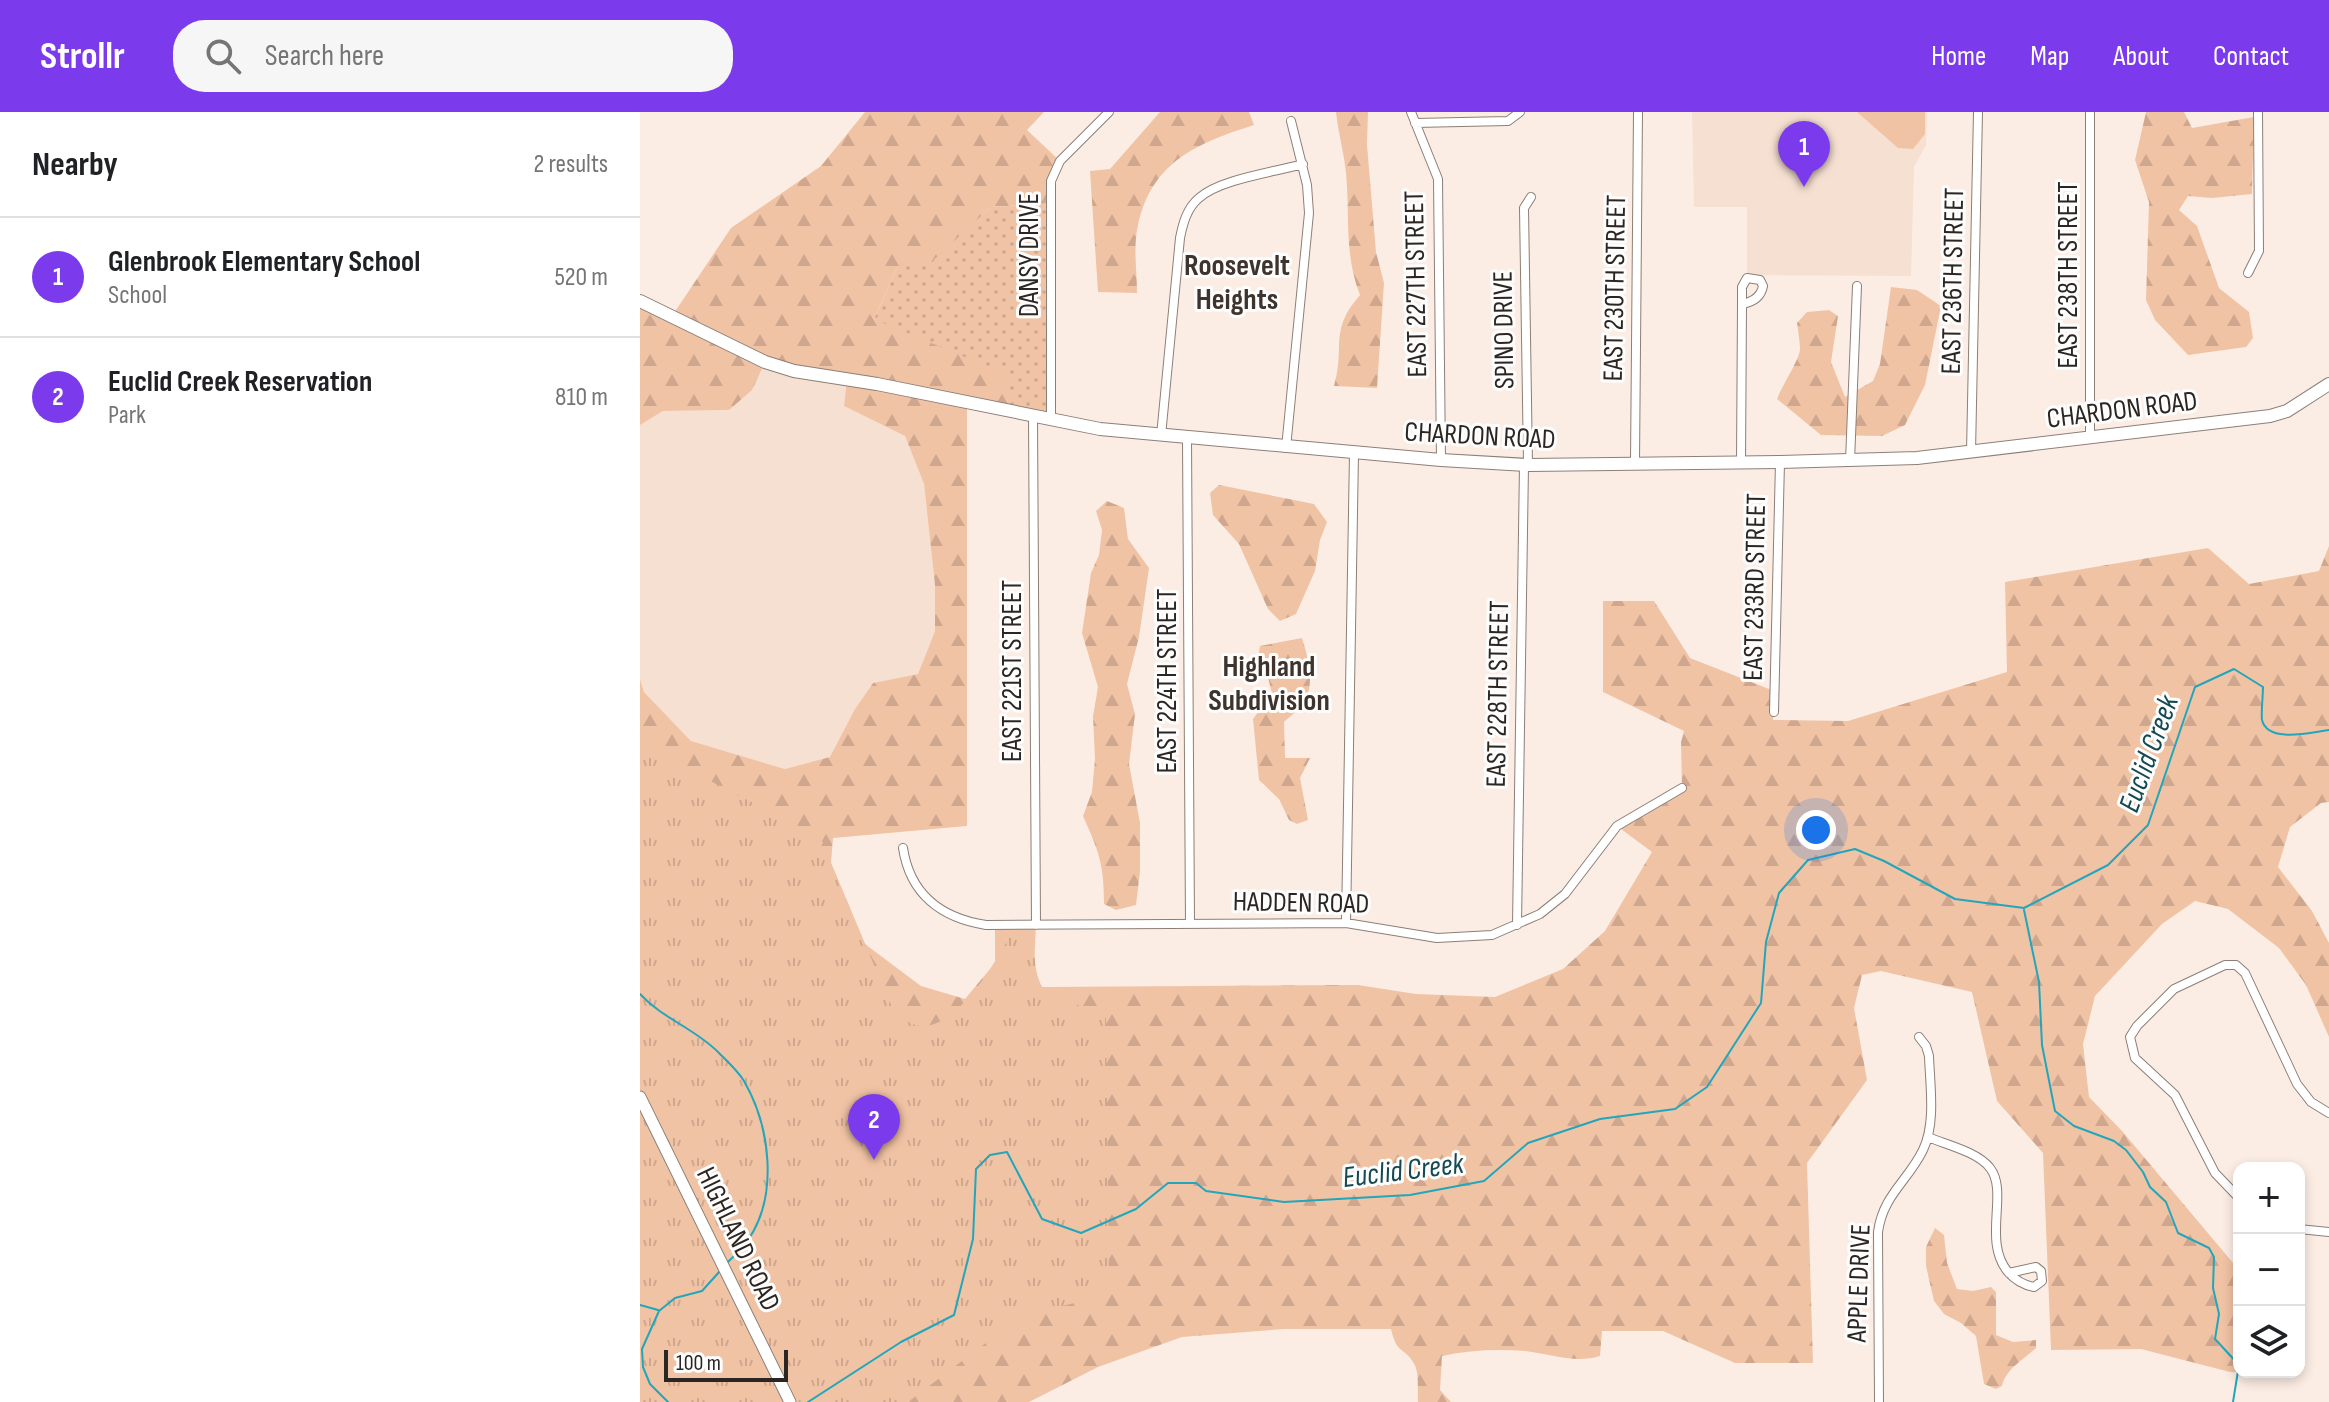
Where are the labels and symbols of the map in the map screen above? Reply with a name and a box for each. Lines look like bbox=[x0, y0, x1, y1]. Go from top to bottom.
pin: 1 bbox=[1778, 121, 1830, 187]
street label: EAST 238TH STREET bbox=[2052, 181, 2085, 369]
street label: EAST 236TH STREET bbox=[1935, 187, 1971, 375]
street label: EAST 227TH STREET bbox=[1398, 190, 1434, 378]
street label: DANSY DRIVE bbox=[1013, 193, 1046, 317]
street label: EAST 230TH STREET bbox=[1597, 194, 1633, 382]
district label: Roosevelt Heights bbox=[1184, 248, 1290, 318]
street label: SPINO DRIVE bbox=[1486, 270, 1522, 390]
street label: CHARDON ROAD bbox=[2045, 384, 2199, 436]
street label: CHARDON ROAD bbox=[1404, 416, 1556, 456]
street label: EAST 233RD STREET bbox=[1737, 493, 1773, 681]
street label: EAST 221ST STREET bbox=[996, 580, 1029, 762]
street label: EAST 224TH STREET bbox=[1151, 589, 1184, 773]
street label: EAST 228TH STREET bbox=[1480, 600, 1516, 788]
district label: Highland Subdivision bbox=[1208, 649, 1330, 719]
water label: Euclid Creek bbox=[2111, 690, 2187, 817]
your location bbox=[1796, 810, 1836, 850]
street label: HADDEN ROAD bbox=[1233, 885, 1369, 921]
pin: 2 bbox=[848, 1094, 900, 1160]
water label: Euclid Creek bbox=[1341, 1146, 1466, 1196]
street label: HIGHLAND ROAD bbox=[689, 1162, 787, 1316]
street label: APPLE DRIVE bbox=[1840, 1223, 1878, 1344]
scale bar bbox=[664, 1346, 788, 1382]

